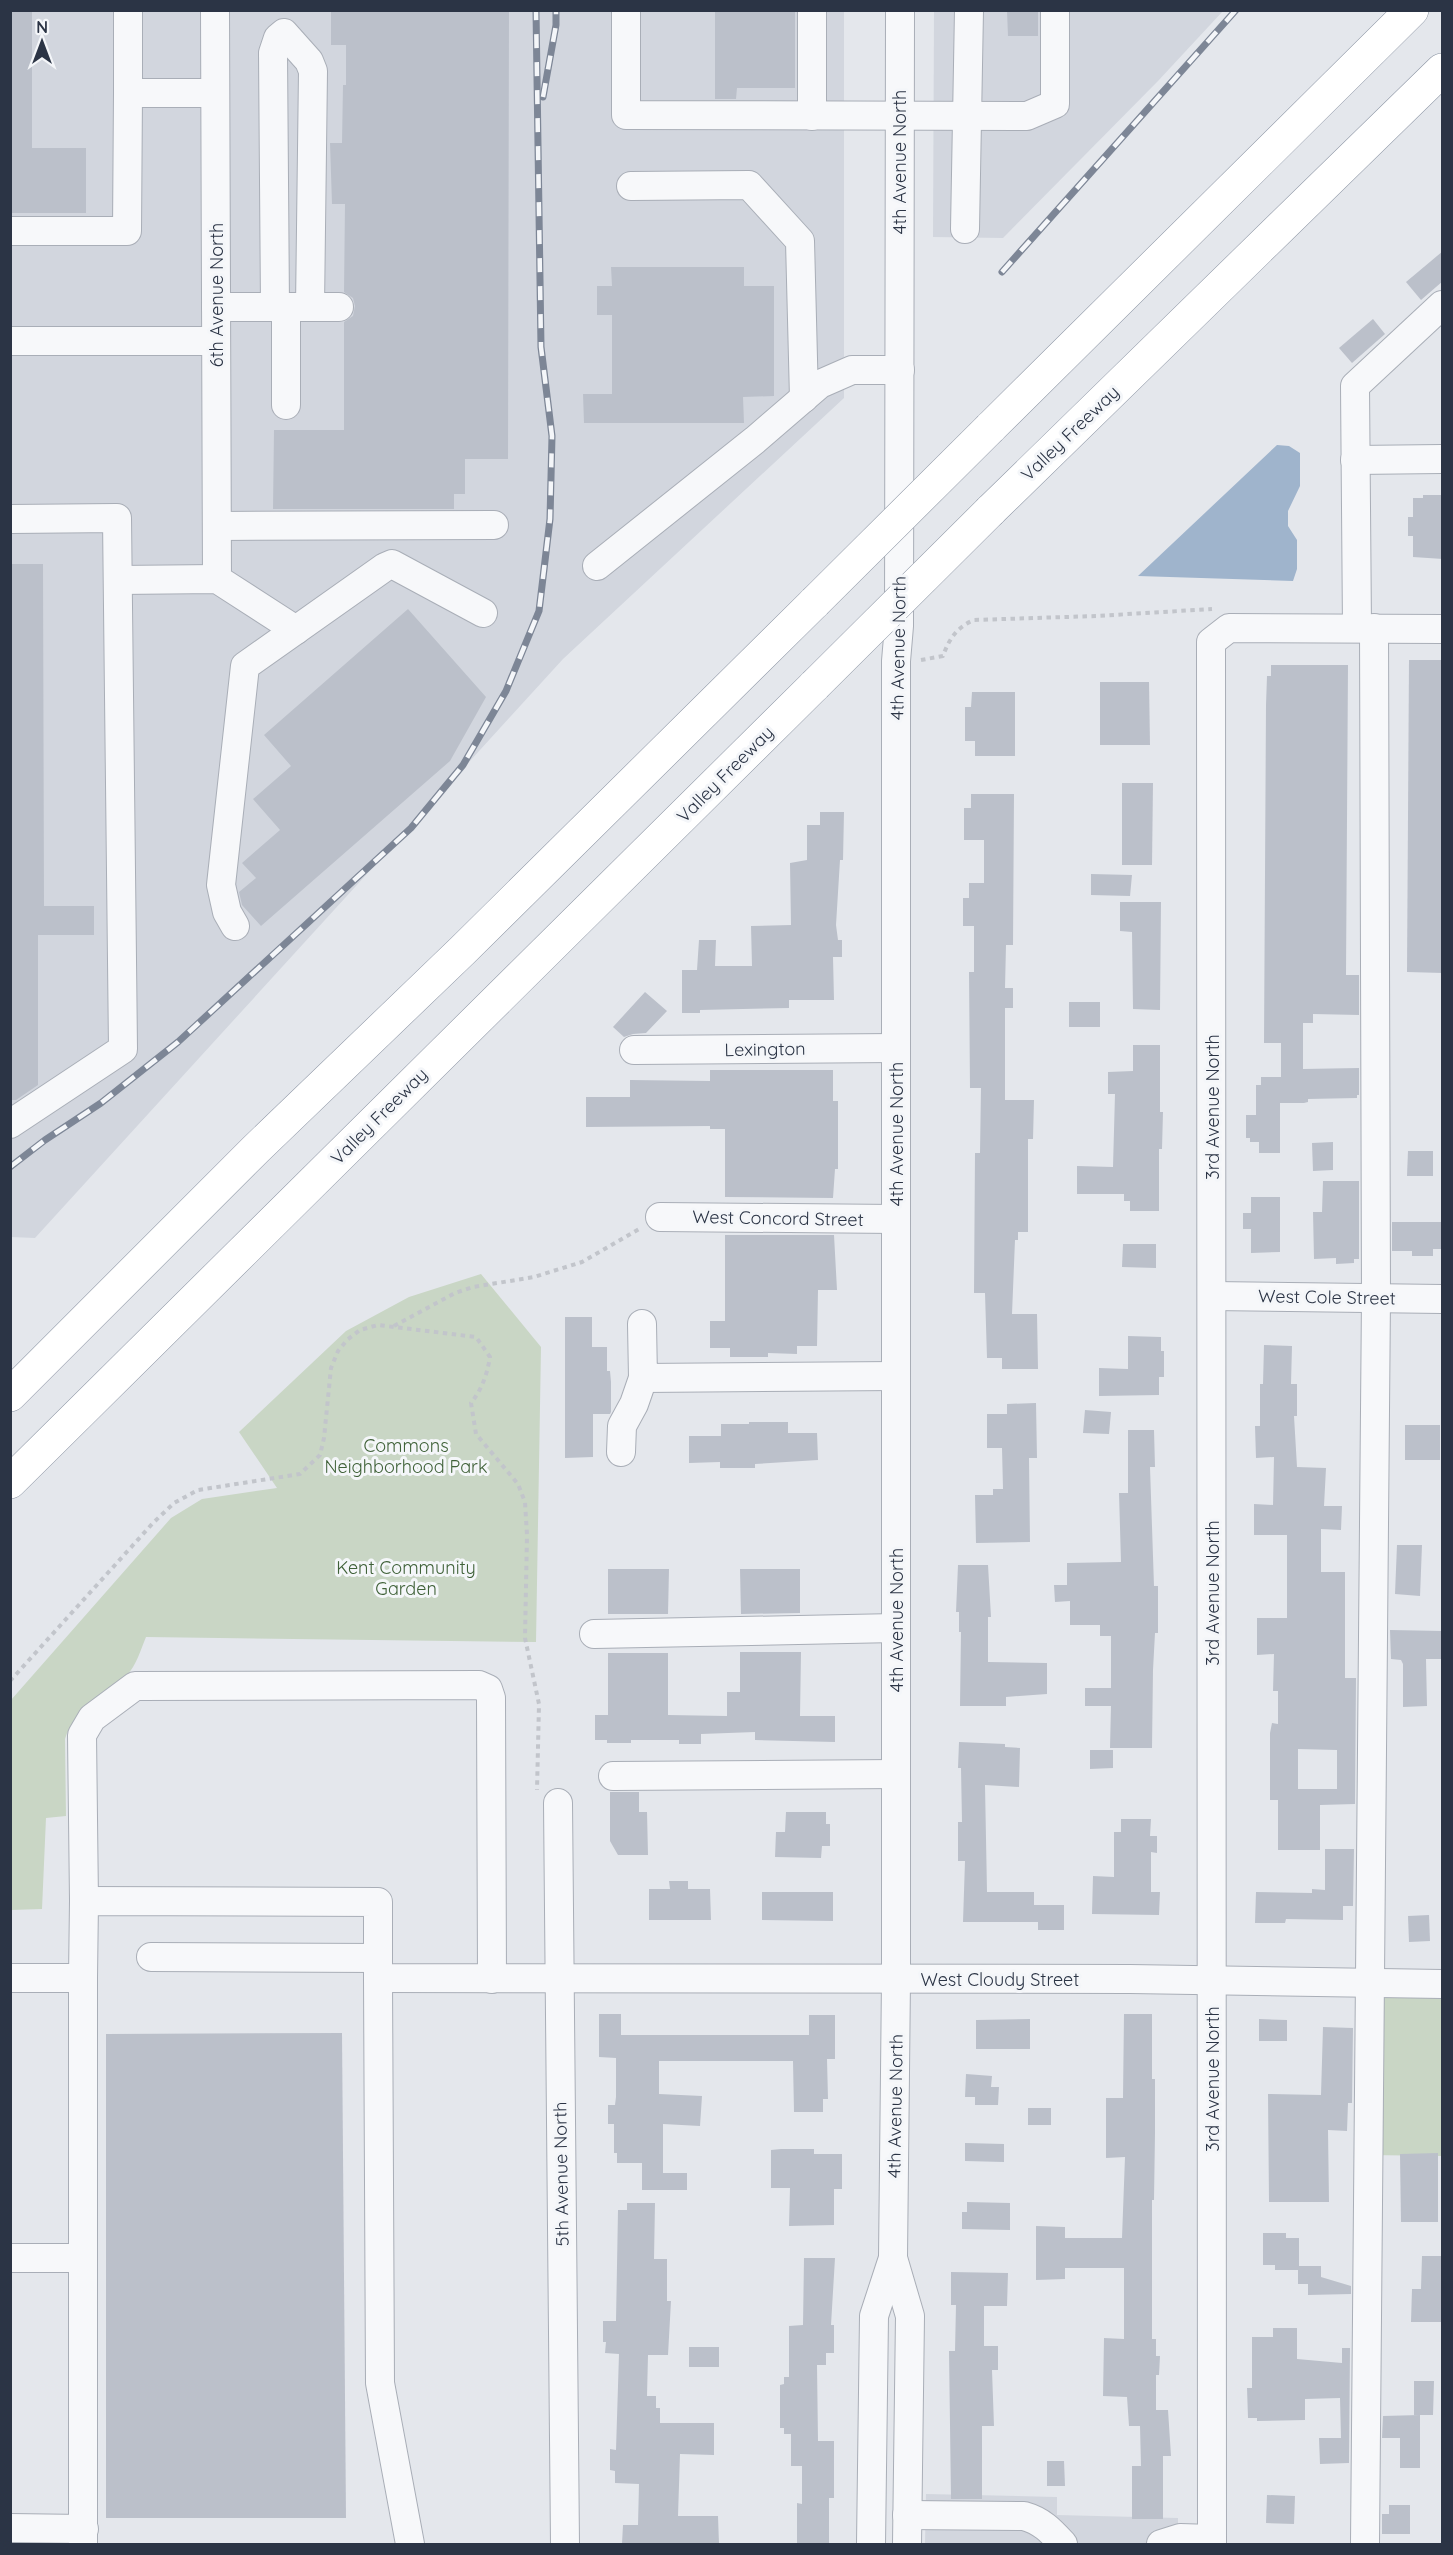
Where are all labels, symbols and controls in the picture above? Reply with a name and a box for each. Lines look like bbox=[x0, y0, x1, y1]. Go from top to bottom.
north arrow bbox=[12, 12, 72, 72]
text: N bbox=[36, 17, 48, 37]
street label: 4th Avenue North bbox=[888, 90, 911, 234]
street label: 6th Avenue North bbox=[205, 223, 228, 367]
street label: Valley Freeway bbox=[1016, 380, 1124, 486]
street label: 4th Avenue North bbox=[885, 576, 911, 720]
street label: Valley Freeway bbox=[672, 721, 778, 827]
street label: 3rd Avenue North bbox=[1201, 1034, 1224, 1180]
street label: Lexington bbox=[724, 1037, 806, 1061]
street label: 4th Avenue North bbox=[885, 1062, 908, 1206]
street label: Valley Freeway bbox=[326, 1063, 432, 1169]
street label: West Concord Street bbox=[692, 1205, 864, 1231]
street label: West Cole Street bbox=[1258, 1284, 1396, 1310]
park label: Commons Neighborhood Park bbox=[324, 1434, 488, 1478]
street label: 3rd Avenue North bbox=[1201, 1520, 1224, 1666]
street label: 4th Avenue North bbox=[885, 1548, 908, 1692]
park label: Kent Community Garden bbox=[336, 1556, 476, 1600]
street label: West Cloudy Street bbox=[921, 1968, 1079, 1991]
street label: 3rd Avenue North bbox=[1201, 2006, 1224, 2152]
street label: 4th Avenue North bbox=[882, 2034, 908, 2178]
street label: 5th Avenue North bbox=[548, 2101, 574, 2247]

